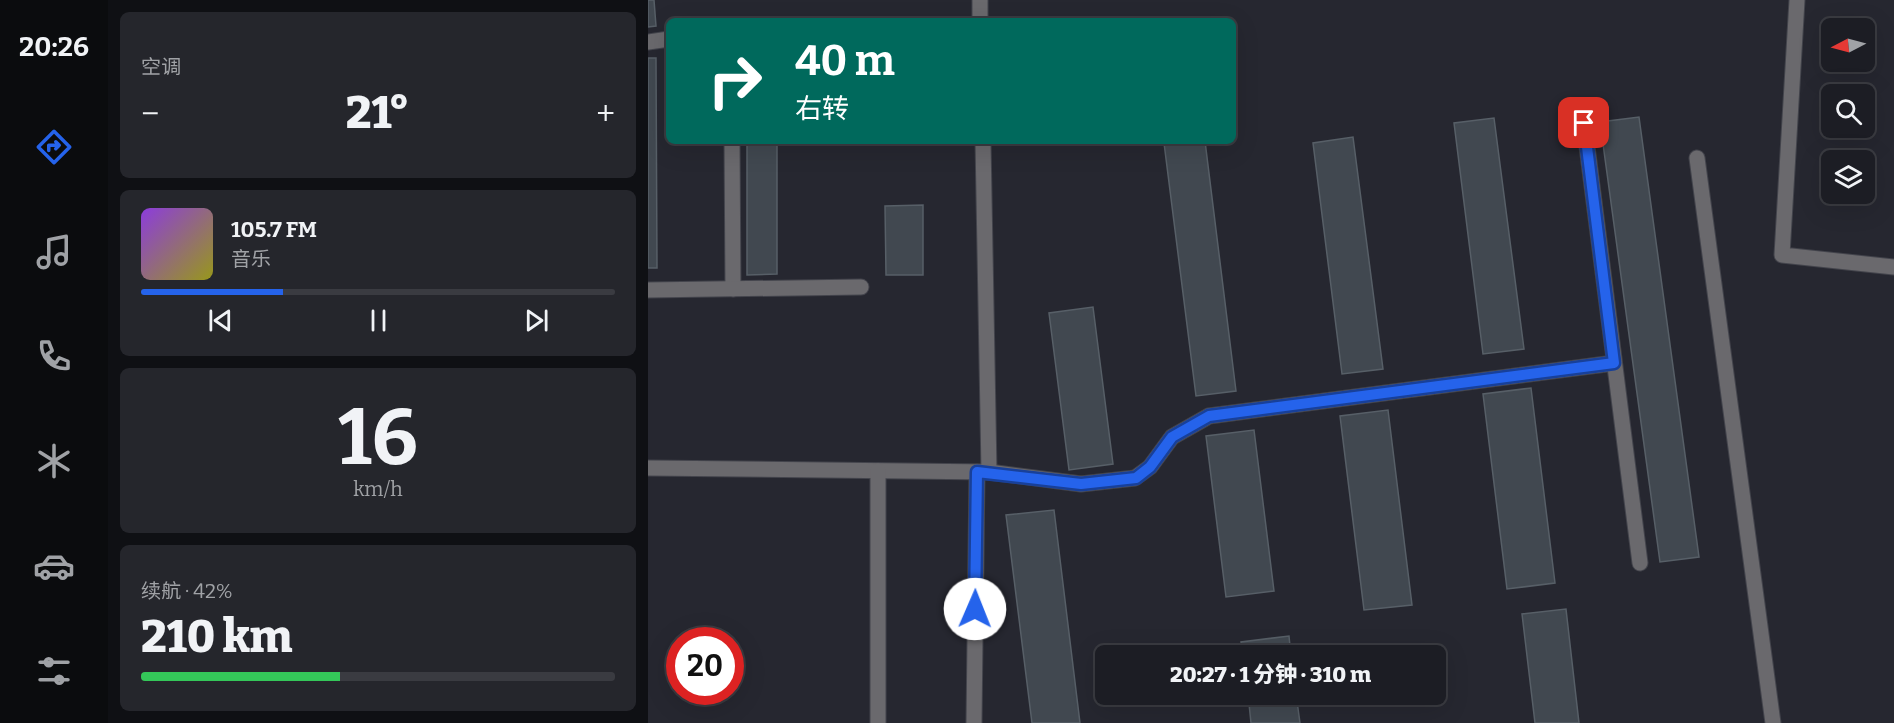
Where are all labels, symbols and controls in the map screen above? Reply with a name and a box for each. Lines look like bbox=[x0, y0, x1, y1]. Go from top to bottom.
north arrow bbox=[1821, 18, 1875, 72]
map controls bbox=[1821, 18, 1875, 204]
text: 20:26 bbox=[19, 31, 89, 63]
text: 40 m bbox=[795, 36, 895, 86]
icon: right bbox=[696, 42, 774, 120]
text: 空调 bbox=[141, 55, 181, 79]
button: search bbox=[1821, 84, 1875, 138]
text: 21° bbox=[346, 86, 410, 140]
text: 右转 bbox=[795, 93, 849, 125]
text: − bbox=[141, 94, 159, 134]
text: + bbox=[596, 94, 615, 134]
pin bbox=[1558, 97, 1609, 148]
icon: arrive bbox=[1567, 106, 1600, 139]
icon: directions bbox=[33, 126, 75, 168]
button: layers bbox=[1821, 150, 1875, 204]
text: 105.7 FM bbox=[231, 216, 317, 243]
icon: music bbox=[33, 231, 75, 273]
text: 音乐 bbox=[231, 247, 271, 271]
icon: previous bbox=[204, 304, 237, 337]
icon: pause bbox=[362, 304, 395, 337]
icon: next bbox=[520, 304, 553, 337]
icon: phone bbox=[33, 335, 75, 377]
text: 16 bbox=[338, 391, 418, 485]
icon: climate bbox=[33, 440, 75, 482]
text: km/h bbox=[353, 477, 403, 501]
icon: car bbox=[33, 545, 75, 587]
position arrow bbox=[943, 577, 1007, 641]
text: 续航 · 42% bbox=[141, 579, 233, 603]
text: 210 km bbox=[141, 610, 293, 664]
speed limit sign: 20 bbox=[666, 627, 744, 705]
icon: filters bbox=[33, 650, 75, 692]
text: 20:27 · 1 分钟 · 310 m bbox=[1170, 661, 1371, 688]

